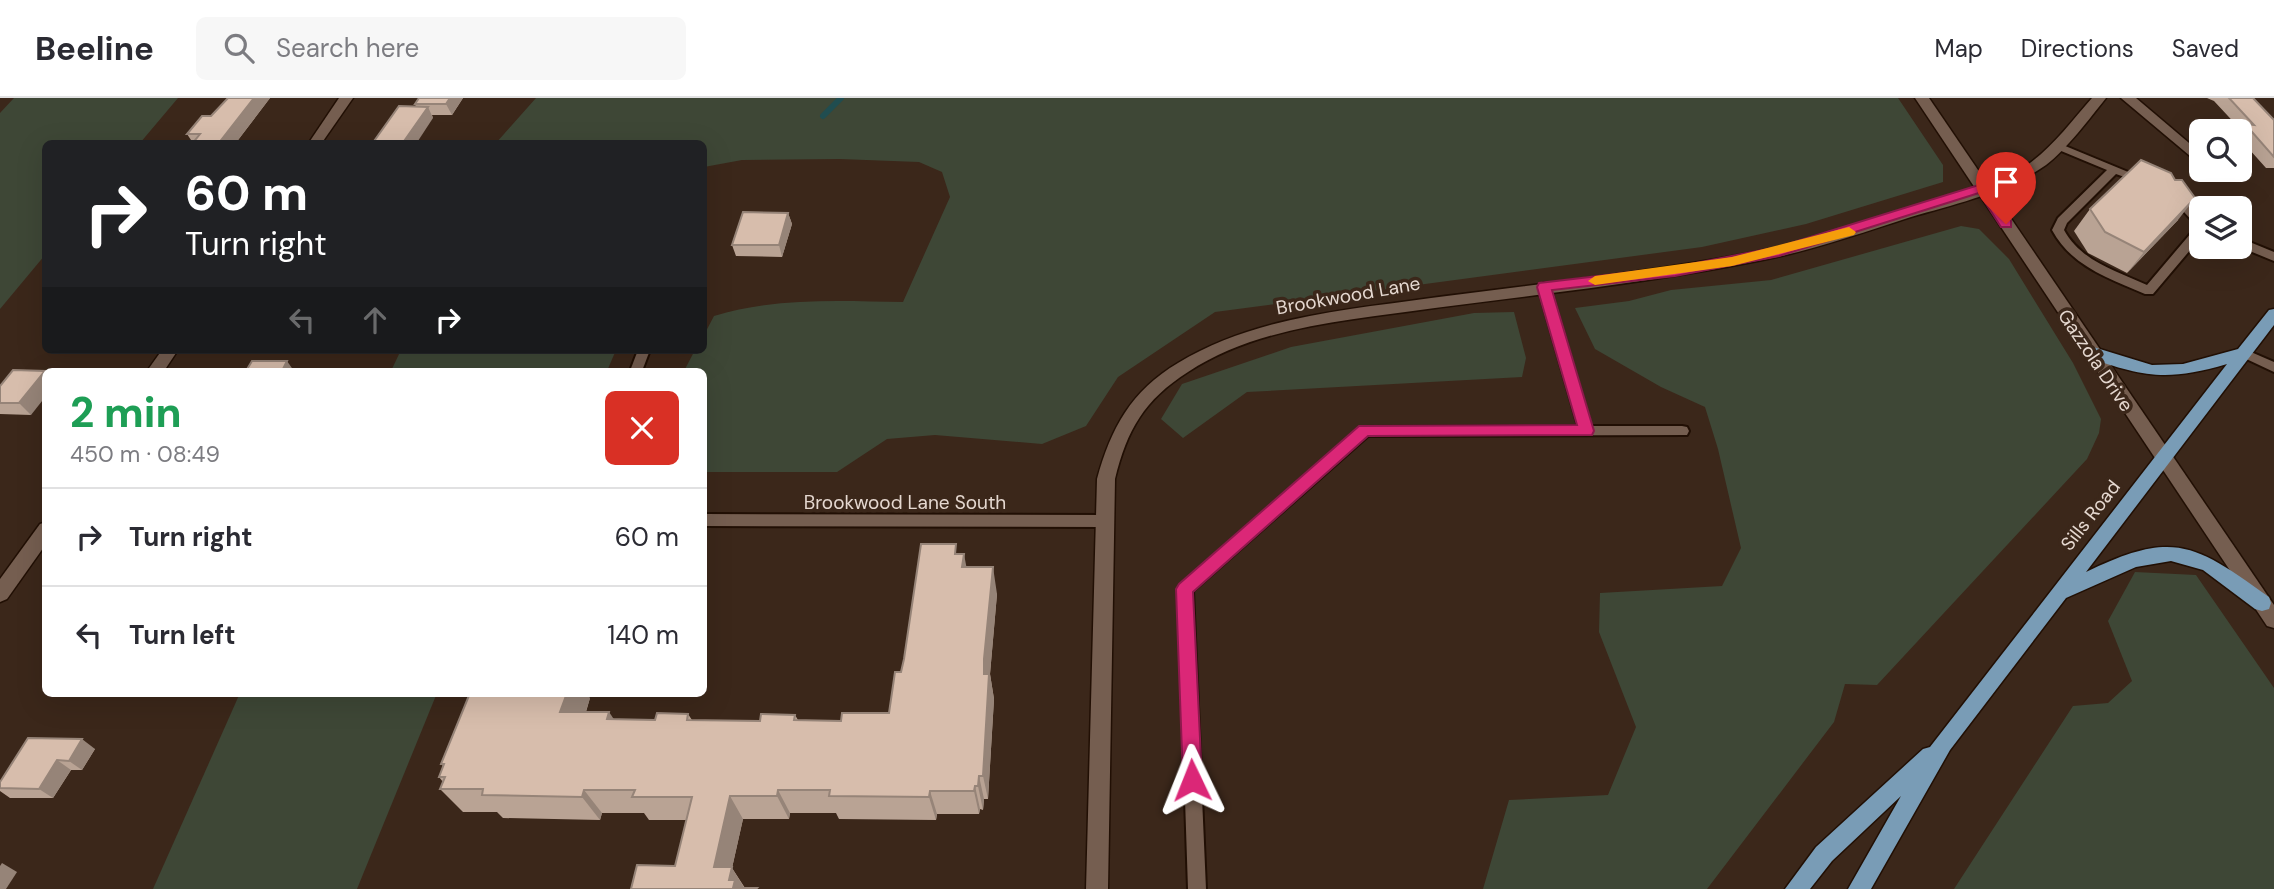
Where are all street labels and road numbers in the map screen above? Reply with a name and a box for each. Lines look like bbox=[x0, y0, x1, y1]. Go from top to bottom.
street label: Brookwood Lane bbox=[1274, 271, 1422, 320]
street label: Gazzola Drive bbox=[2052, 304, 2139, 416]
street label: Sills Road bbox=[2055, 475, 2126, 556]
street label: Brookwood Lane South bbox=[804, 490, 1006, 515]

